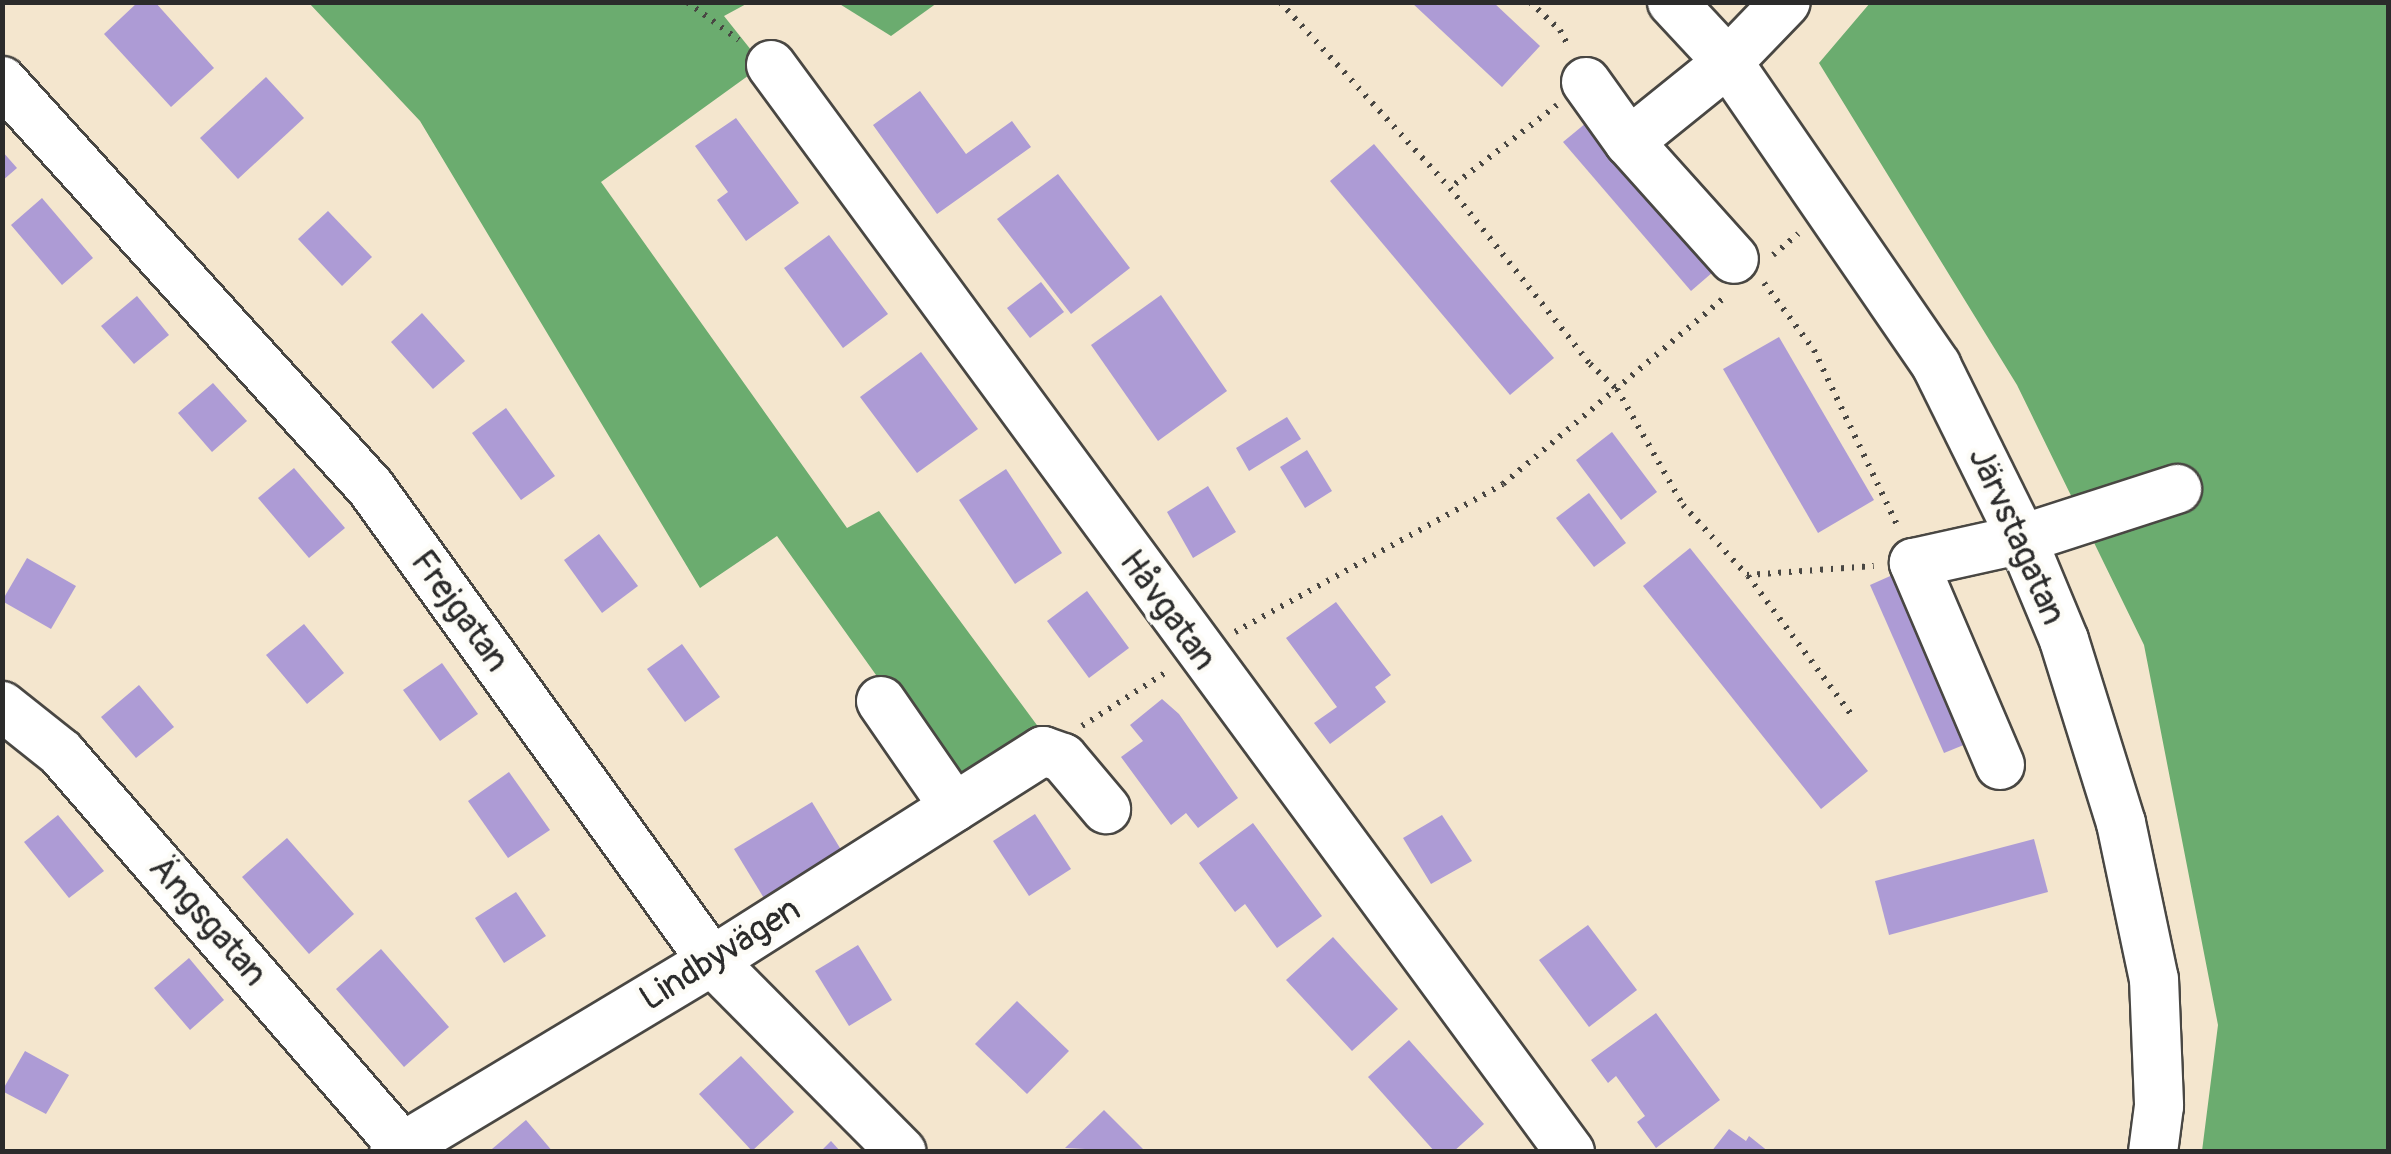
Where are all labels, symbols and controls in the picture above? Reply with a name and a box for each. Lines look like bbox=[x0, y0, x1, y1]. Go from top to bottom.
street label: Järvstagatan bbox=[1959, 441, 2075, 631]
street label: Frejgatan bbox=[402, 542, 518, 680]
street label: Håvgatan bbox=[1110, 542, 1226, 678]
street label: Ängsgatan bbox=[140, 847, 276, 995]
street label: Lindbyvägen bbox=[632, 888, 808, 1020]

